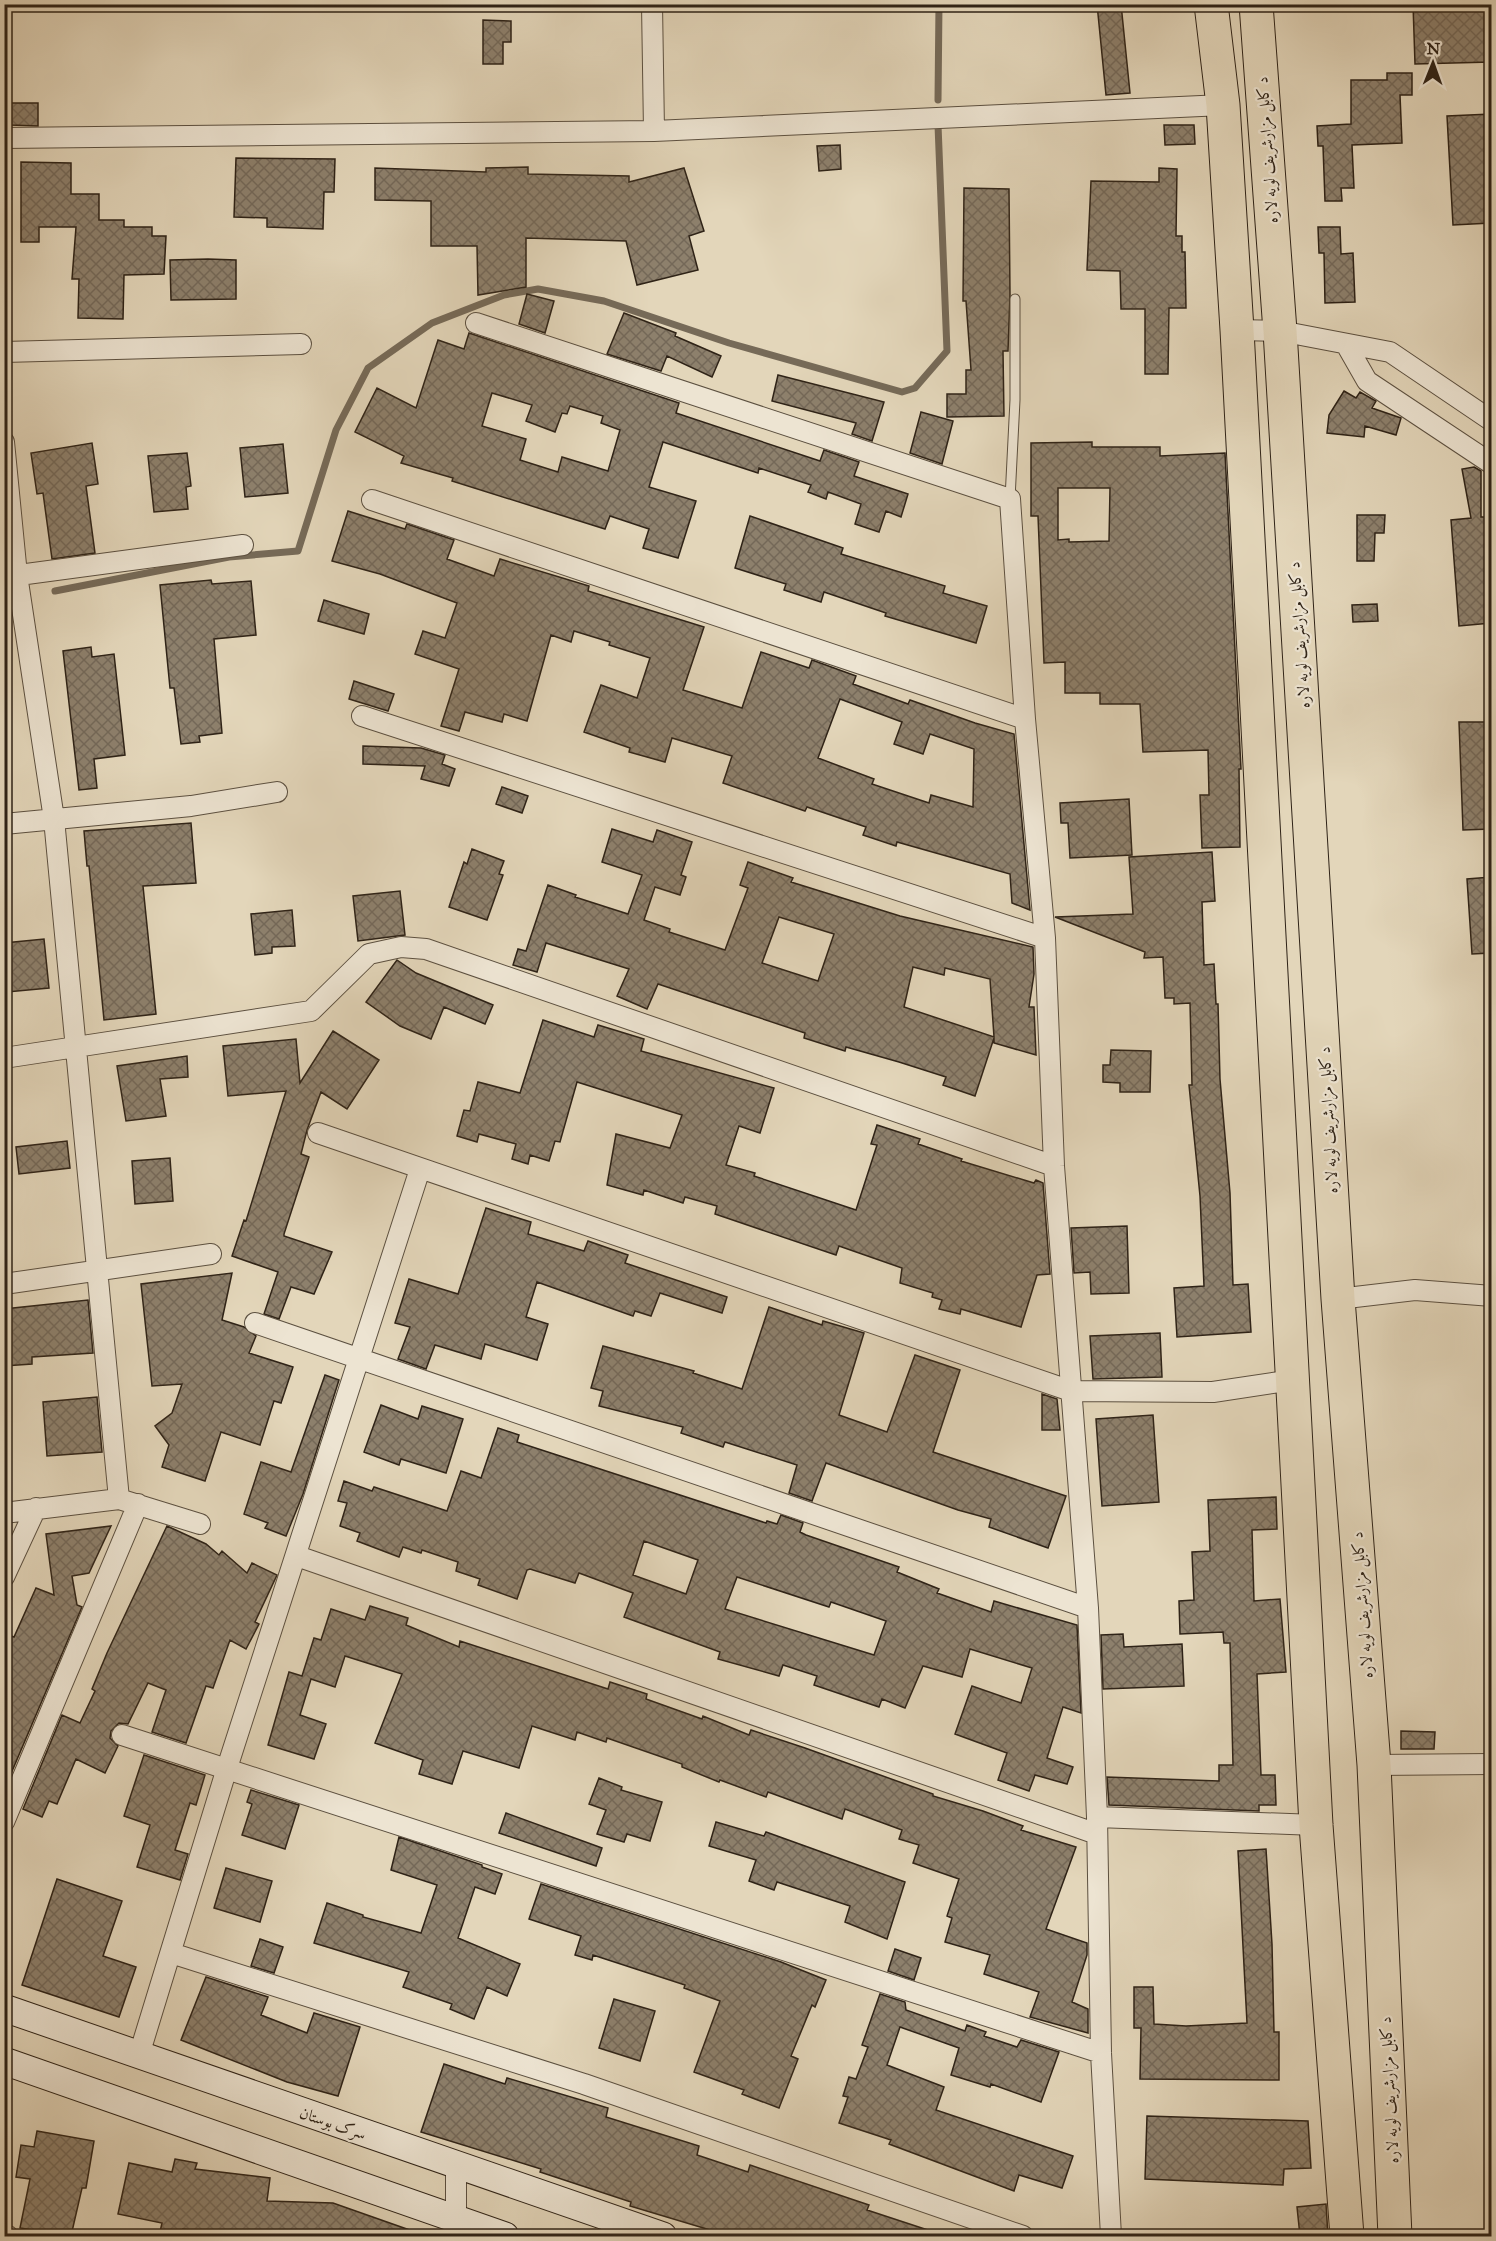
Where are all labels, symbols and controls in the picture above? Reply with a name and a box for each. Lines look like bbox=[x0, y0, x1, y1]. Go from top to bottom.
north arrow bbox=[1403, 33, 1463, 93]
text: N bbox=[1426, 39, 1441, 58]
street label: د کابل مزارشریف لویه لاره bbox=[1252, 76, 1284, 224]
street label: د کابل مزارشریف لویه لاره bbox=[1284, 561, 1316, 709]
street label: د کابل مزارشریف لویه لاره bbox=[1315, 1046, 1343, 1194]
street label: د کابل مزارشریف لویه لاره bbox=[1347, 1531, 1379, 1679]
street label: د کابل مزارشریف لویه لاره bbox=[1376, 2016, 1404, 2164]
street label: سرک بوستان bbox=[297, 2103, 369, 2144]

